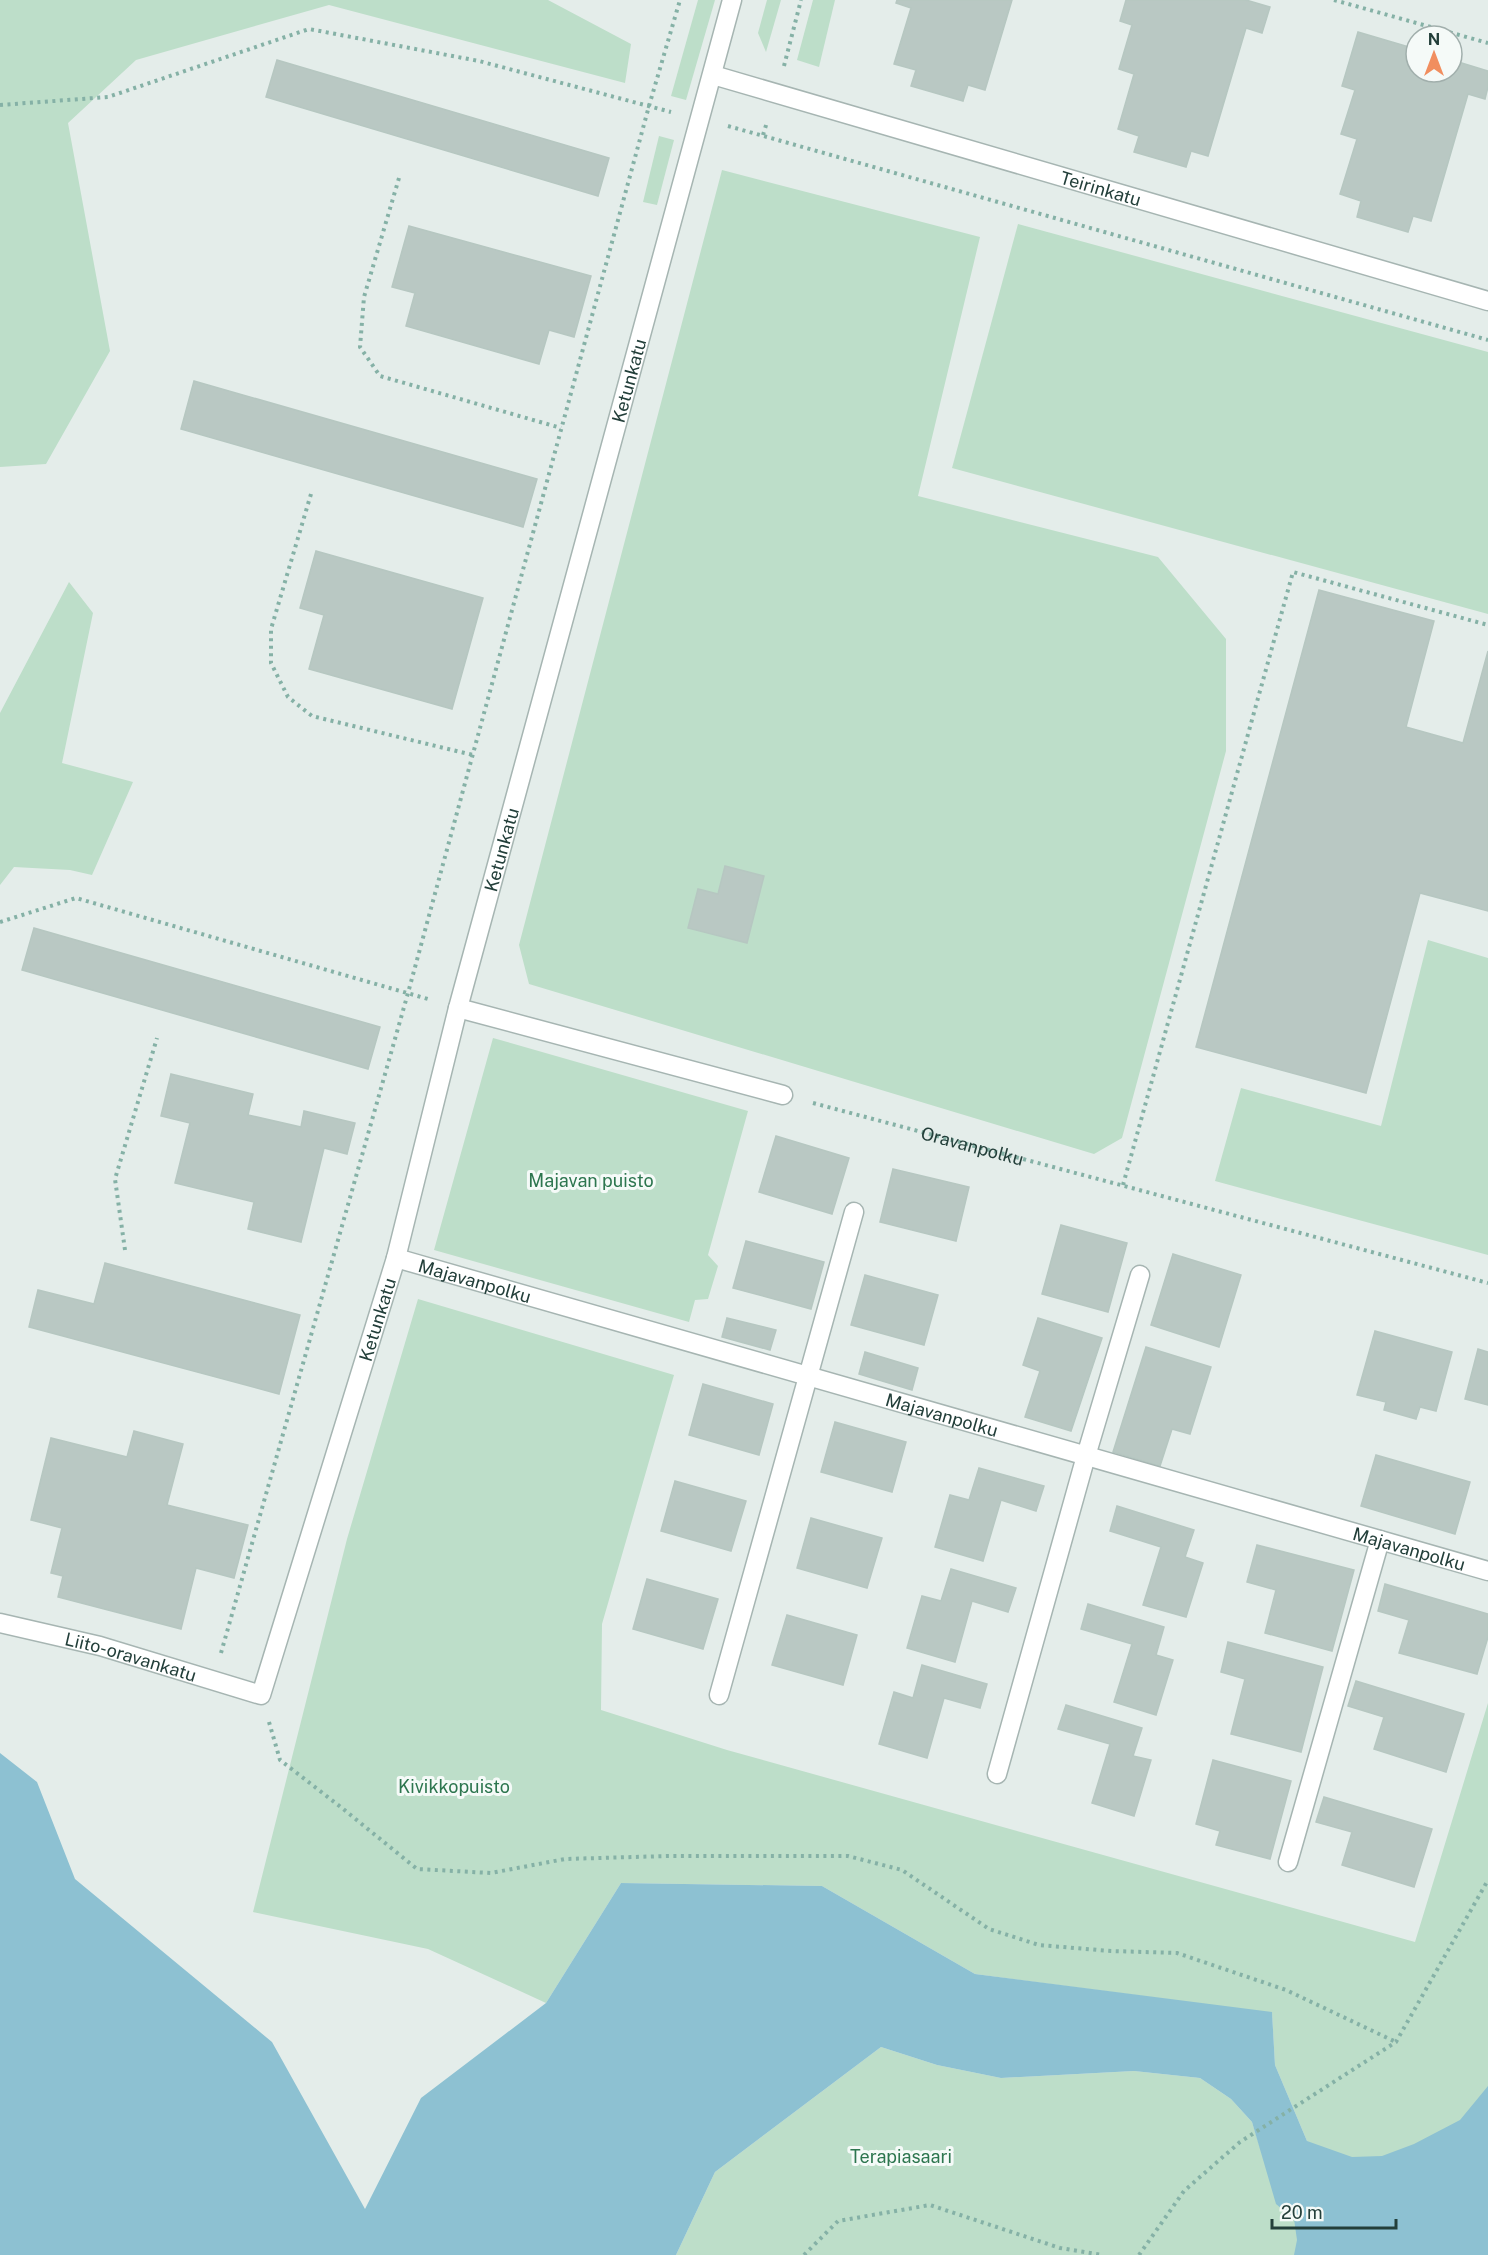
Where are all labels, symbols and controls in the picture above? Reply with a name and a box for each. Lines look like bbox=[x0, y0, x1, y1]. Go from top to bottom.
north arrow bbox=[1404, 24, 1464, 84]
text: N bbox=[1428, 30, 1440, 49]
street label: Teirinkatu bbox=[1058, 166, 1144, 210]
street label: Ketunkatu bbox=[607, 336, 650, 425]
street label: Ketunkatu bbox=[480, 805, 523, 894]
street label: Oravanpolku bbox=[919, 1122, 1026, 1169]
park label: Majavan puisto bbox=[528, 1170, 654, 1191]
street label: Majavanpolku bbox=[416, 1255, 534, 1307]
street label: Ketunkatu bbox=[354, 1275, 400, 1364]
street label: Majavanpolku bbox=[883, 1388, 1001, 1441]
street label: Majavanpolku bbox=[1350, 1522, 1468, 1575]
street label: Liito-oravankatu bbox=[63, 1628, 199, 1685]
park label: Kivikkopuisto bbox=[398, 1776, 510, 1797]
park label: Terapiasaari bbox=[850, 2146, 952, 2167]
scale bar bbox=[1272, 2192, 1396, 2230]
text: 20 m bbox=[1281, 2202, 1323, 2223]

